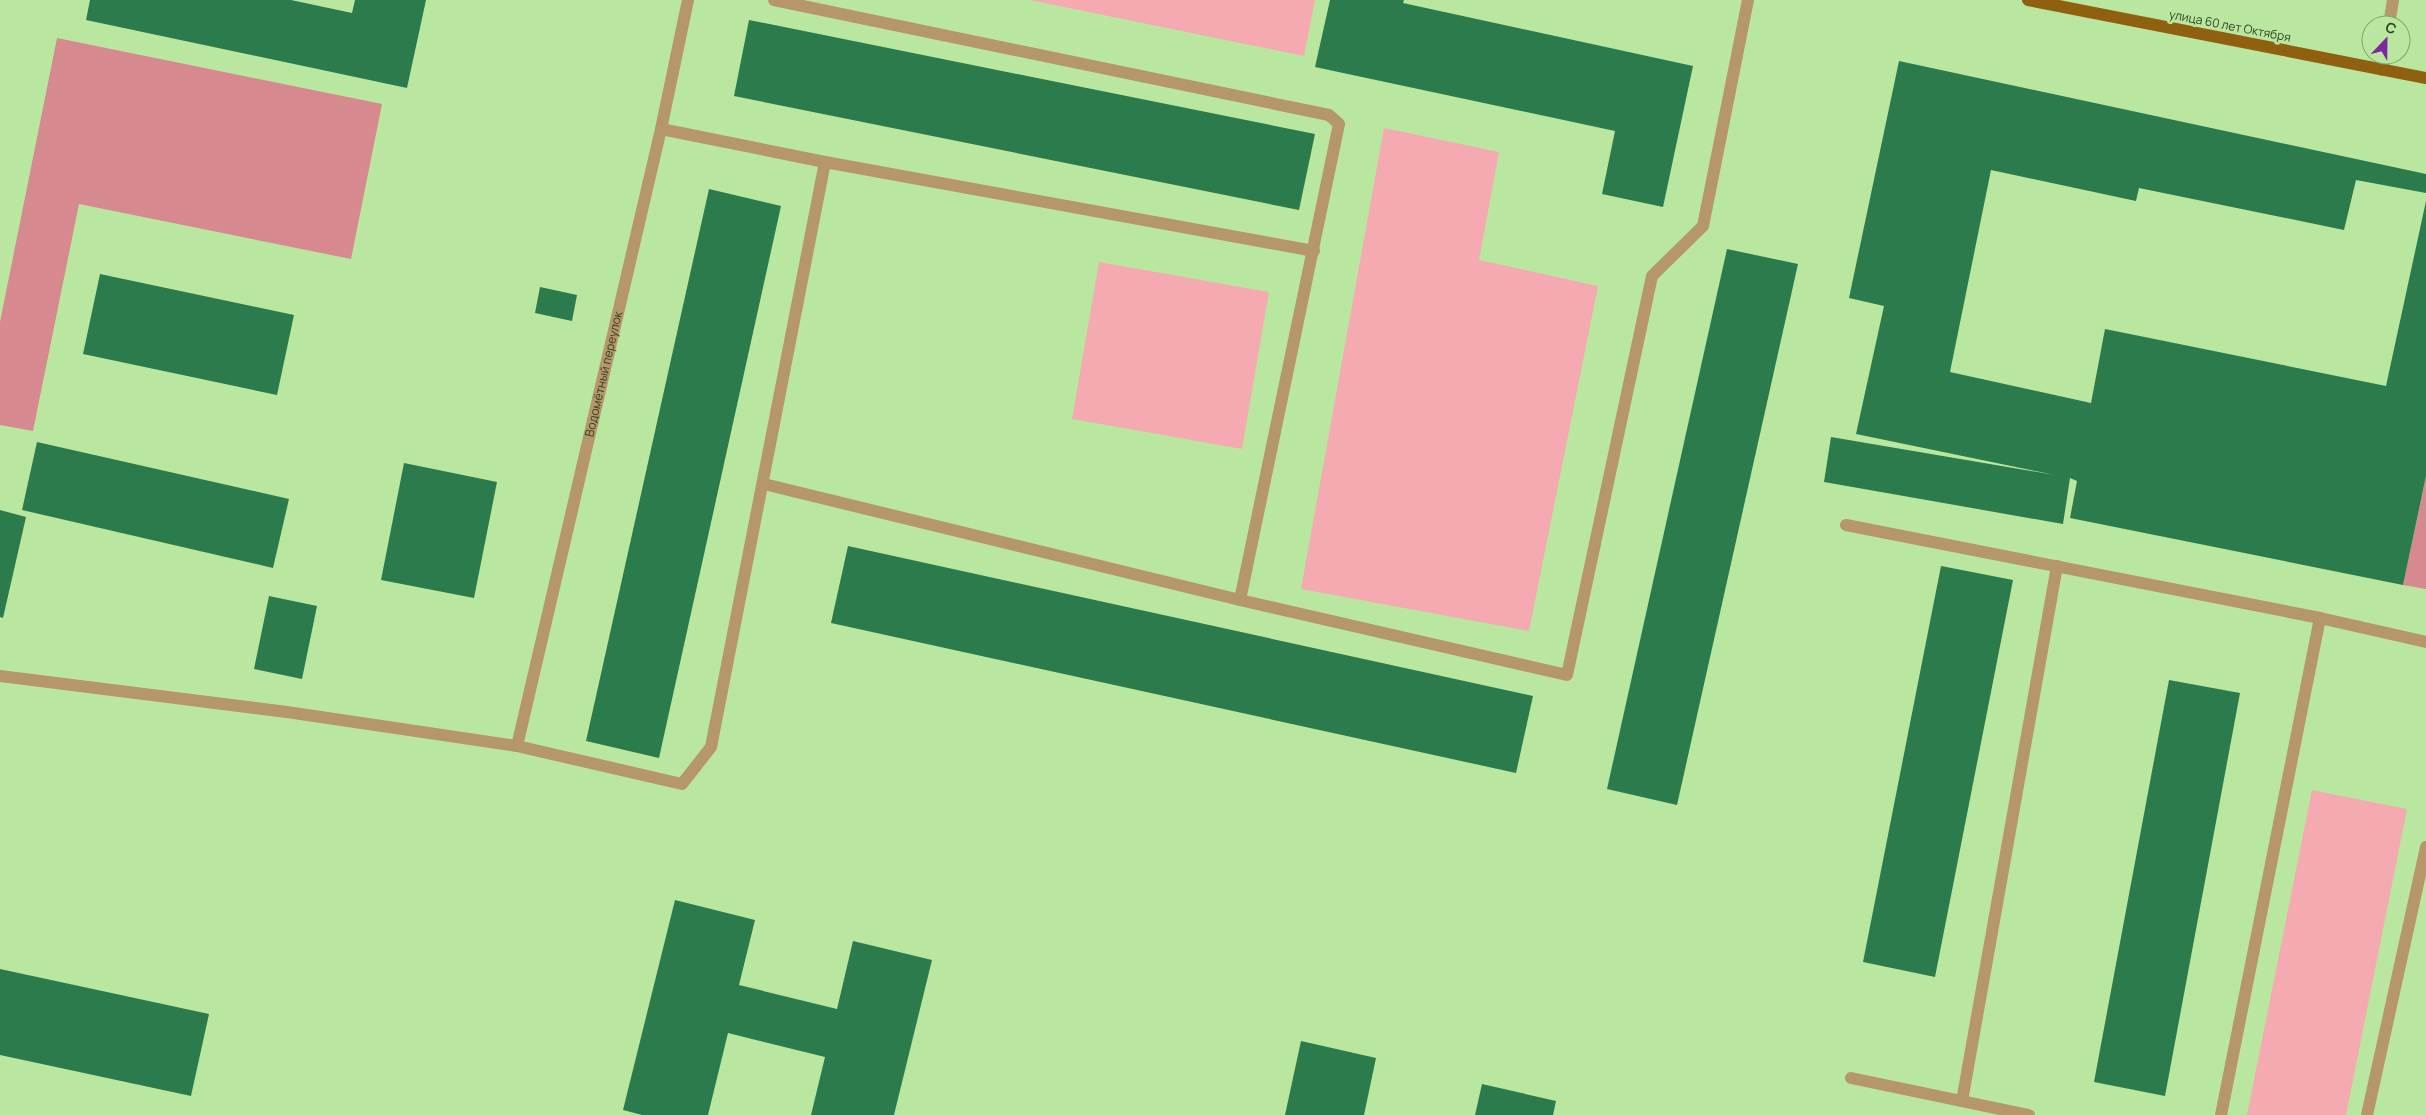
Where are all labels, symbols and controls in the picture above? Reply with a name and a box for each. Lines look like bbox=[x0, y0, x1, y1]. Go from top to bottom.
street label: улица 60 лет Октября bbox=[2168, 5, 2292, 46]
north arrow bbox=[2361, 15, 2411, 65]
text: С bbox=[2383, 17, 2399, 38]
street label: Водомётный переулок bbox=[580, 308, 626, 438]

